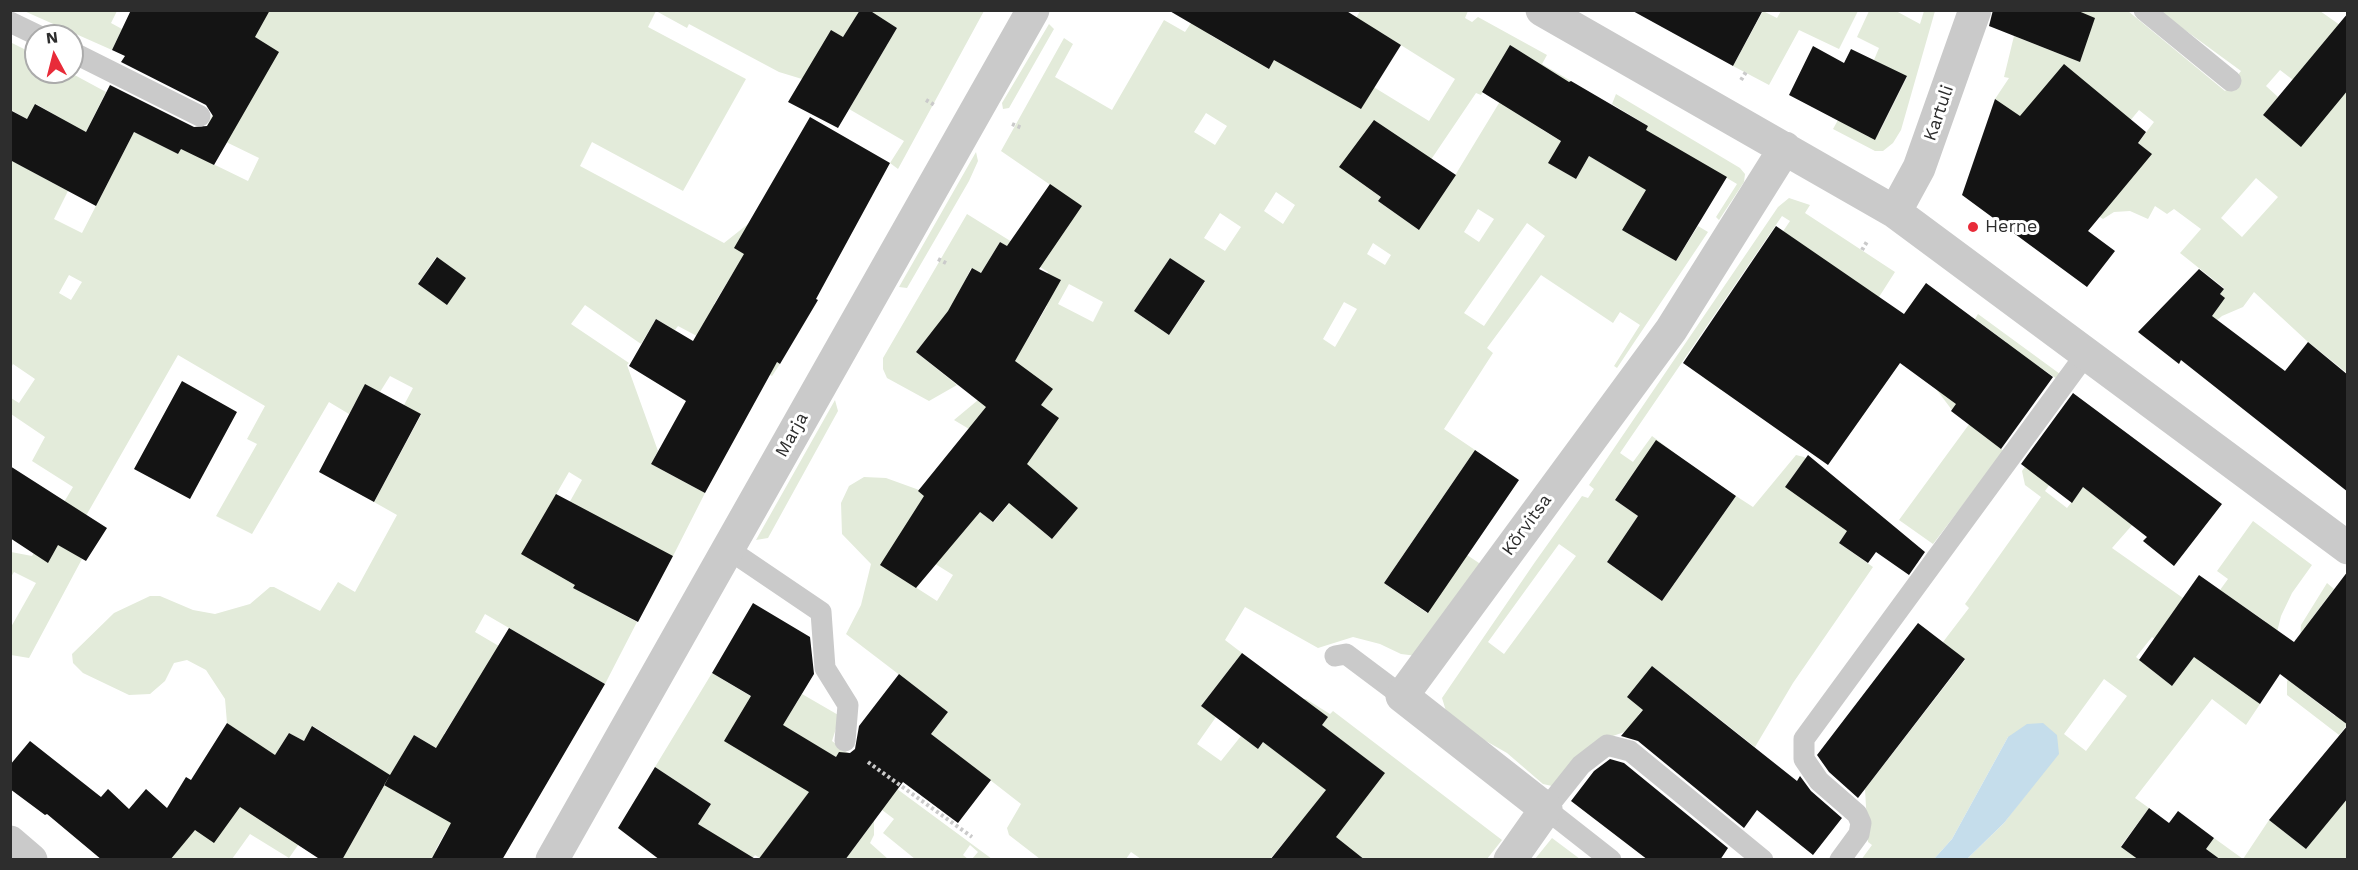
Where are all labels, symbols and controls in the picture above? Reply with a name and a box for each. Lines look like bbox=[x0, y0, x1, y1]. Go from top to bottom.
north arrow bbox=[24, 24, 84, 84]
text: N bbox=[45, 27, 59, 48]
street label: Kartuli bbox=[1919, 82, 1959, 144]
place label: Herne bbox=[1985, 216, 2037, 238]
marker: Herne bbox=[1966, 220, 1980, 234]
street label: Marja bbox=[771, 409, 813, 461]
street label: Kõrvitsa bbox=[1498, 490, 1556, 560]

